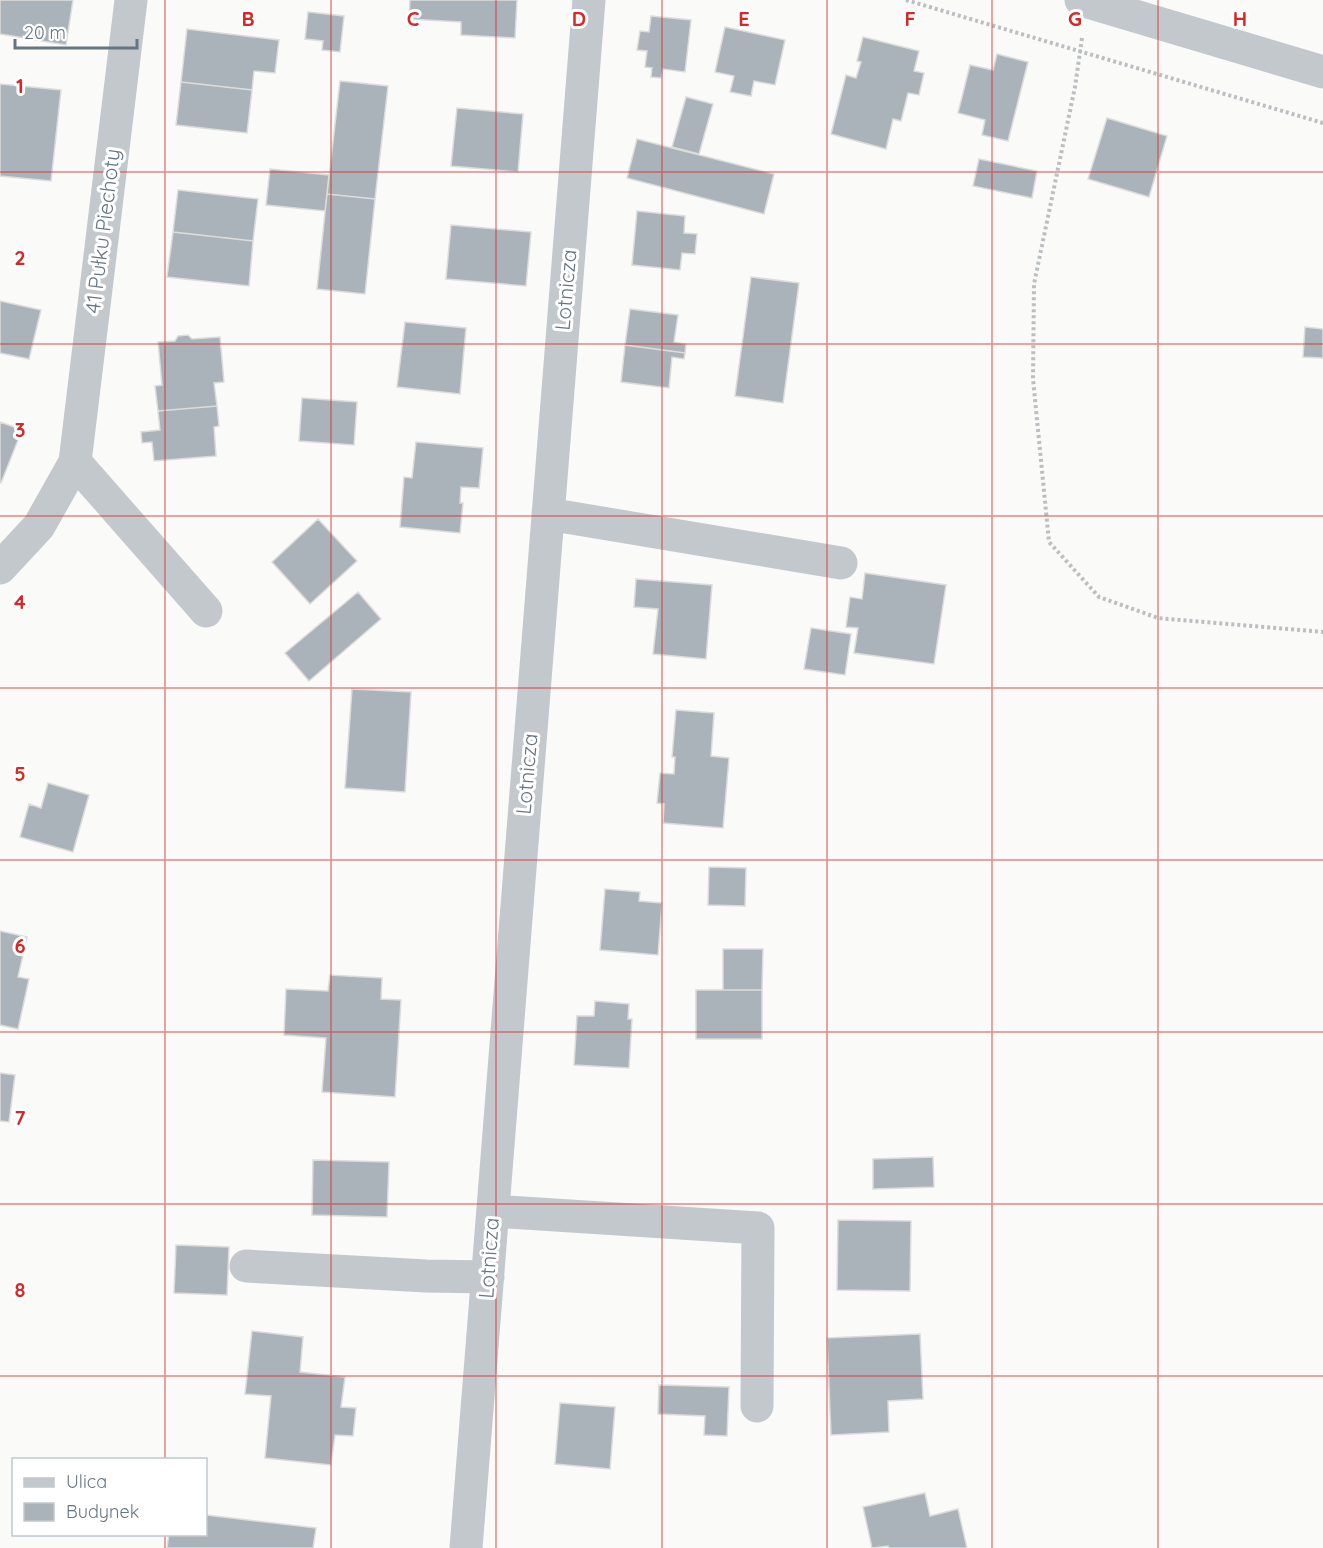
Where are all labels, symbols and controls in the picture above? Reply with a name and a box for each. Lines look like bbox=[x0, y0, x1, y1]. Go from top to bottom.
text: B bbox=[241, 6, 255, 31]
text: C bbox=[407, 6, 420, 31]
text: D bbox=[572, 6, 586, 31]
text: E bbox=[738, 6, 750, 31]
text: F bbox=[904, 6, 916, 31]
text: G bbox=[1068, 6, 1082, 31]
text: H bbox=[1233, 6, 1247, 31]
scale bar bbox=[15, 12, 136, 50]
text: 20 m bbox=[24, 21, 66, 44]
text: 1 bbox=[16, 73, 24, 98]
street label: 41 Pułku Piechoty bbox=[79, 147, 125, 315]
text: 2 bbox=[14, 245, 26, 270]
street label: Lotnicza bbox=[549, 248, 581, 332]
text: 3 bbox=[15, 417, 25, 442]
text: 4 bbox=[14, 589, 26, 614]
street label: Lotnicza bbox=[510, 732, 542, 816]
text: 5 bbox=[14, 761, 26, 786]
text: 6 bbox=[14, 933, 26, 958]
text: 7 bbox=[15, 1105, 26, 1130]
street label: Lotnicza bbox=[472, 1216, 504, 1299]
text: 8 bbox=[15, 1277, 26, 1302]
legend bbox=[12, 1458, 207, 1536]
text: Ulica bbox=[66, 1470, 107, 1493]
text: Budynek bbox=[66, 1500, 139, 1523]

